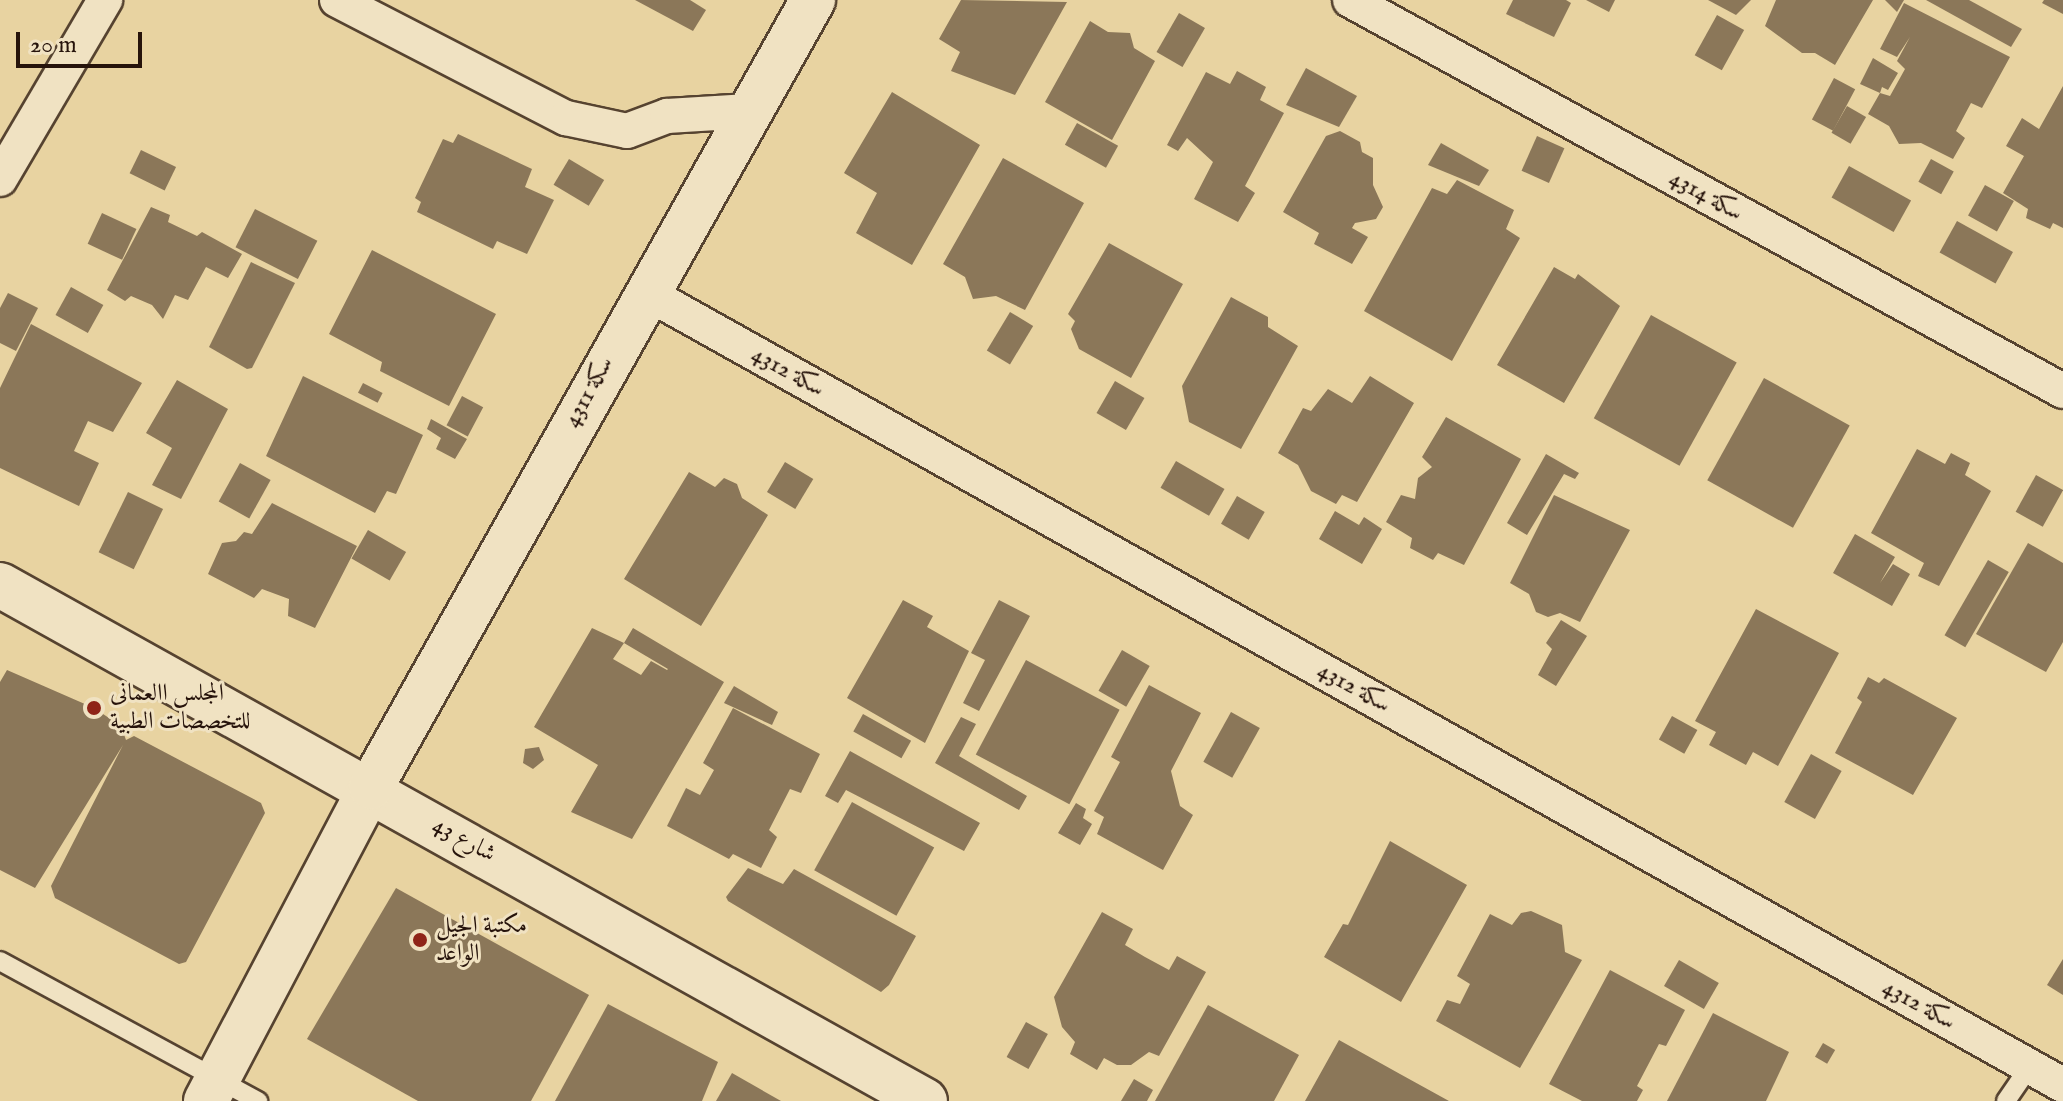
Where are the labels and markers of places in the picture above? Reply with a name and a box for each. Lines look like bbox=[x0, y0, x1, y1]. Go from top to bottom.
place label: المجلس االعمانى للتخصصات الطبية bbox=[110, 680, 251, 736]
marker: المجلس االعمانى للتخصصات الطبية bbox=[85, 699, 103, 717]
place label: مكتبة الجيل الواعد bbox=[436, 912, 527, 968]
marker: مكتبة الجيل الواعد bbox=[411, 931, 429, 949]

